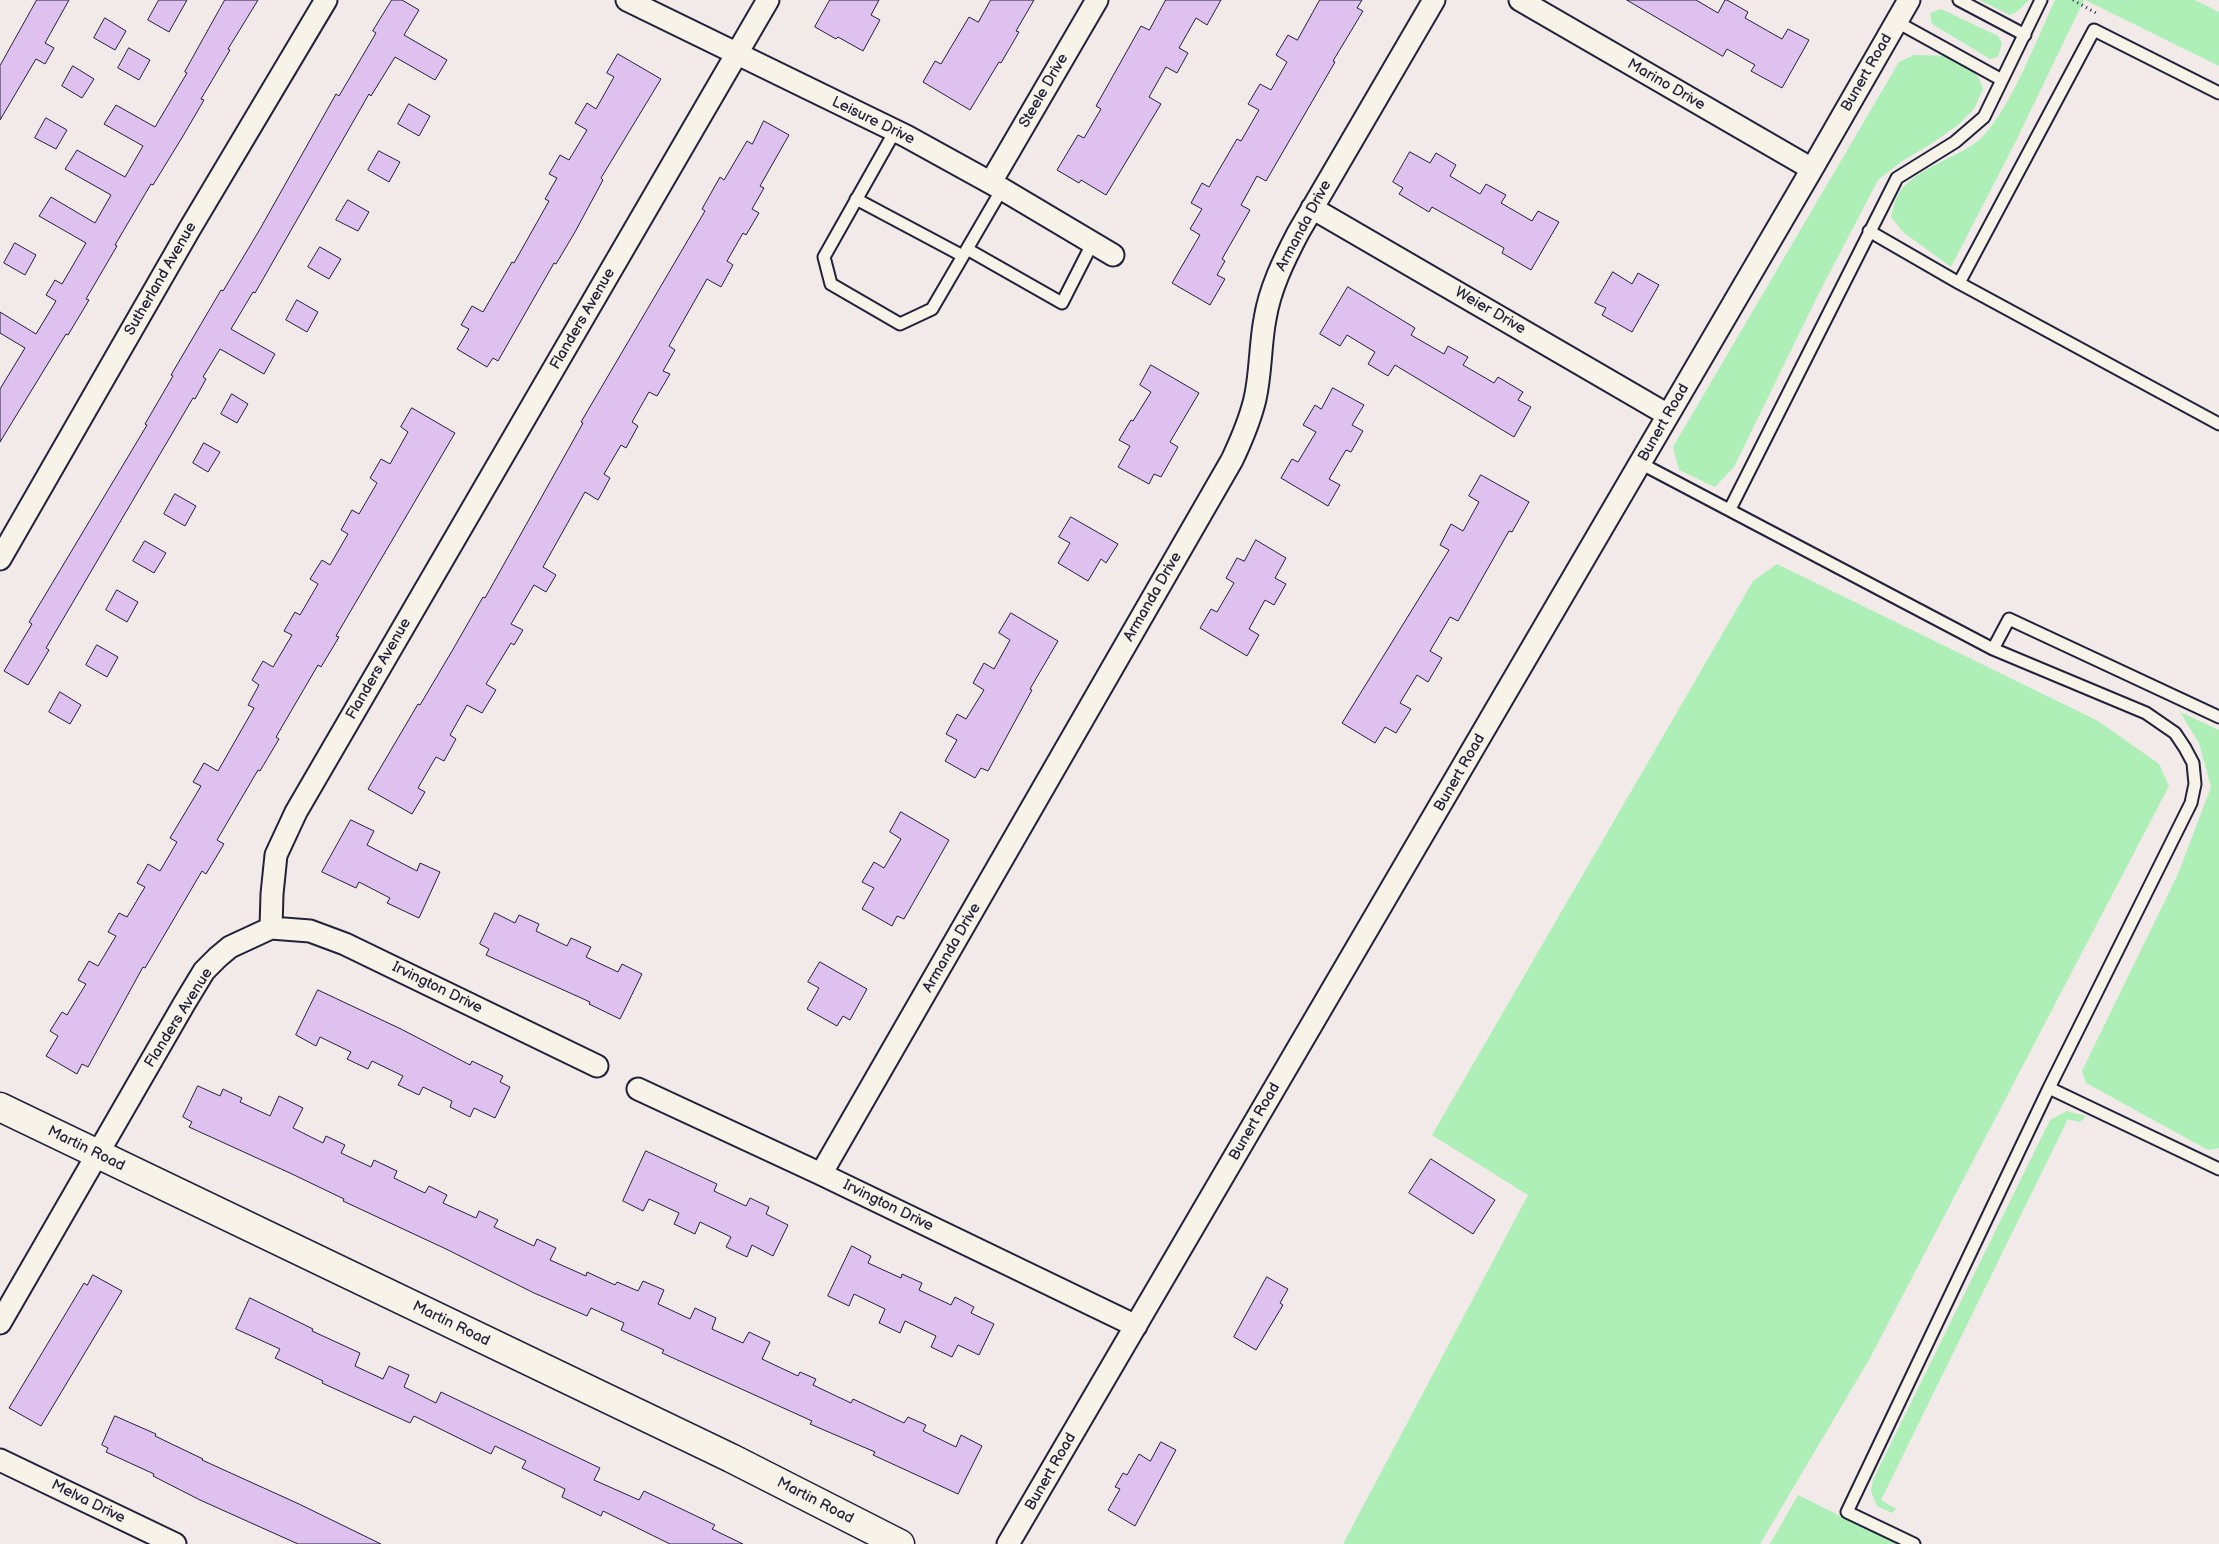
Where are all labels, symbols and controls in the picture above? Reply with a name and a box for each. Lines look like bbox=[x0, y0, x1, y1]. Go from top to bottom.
street label: Bunert Road bbox=[1838, 31, 1896, 115]
street label: Steele Drive bbox=[1016, 51, 1072, 131]
street label: Marino Drive bbox=[1624, 56, 1708, 114]
street label: Leisure Drive bbox=[829, 93, 917, 149]
street label: Armanda Drive bbox=[1273, 177, 1335, 275]
street label: Sutherland Avenue bbox=[121, 219, 201, 339]
street label: Flanders Avenue bbox=[547, 265, 619, 373]
street label: Weier Drive bbox=[1451, 283, 1529, 339]
street label: Bunert Road bbox=[1635, 381, 1693, 465]
street label: Armanda Drive bbox=[1120, 549, 1186, 645]
street label: Flanders Avenue bbox=[343, 615, 415, 723]
street label: Bunert Road bbox=[1431, 731, 1489, 815]
street label: Armanda Drive bbox=[919, 900, 985, 996]
street label: Irvington Drive bbox=[389, 958, 485, 1018]
street label: Flanders Avenue bbox=[141, 965, 217, 1071]
street label: Bunert Road bbox=[1226, 1080, 1284, 1164]
street label: Martin Road bbox=[44, 1123, 128, 1175]
street label: Irvington Drive bbox=[840, 1176, 936, 1236]
street label: Martin Road bbox=[409, 1298, 493, 1350]
street label: Bunert Road bbox=[1022, 1430, 1080, 1514]
street label: Martin Road bbox=[774, 1474, 856, 1528]
street label: Melva Drive bbox=[48, 1476, 128, 1528]

